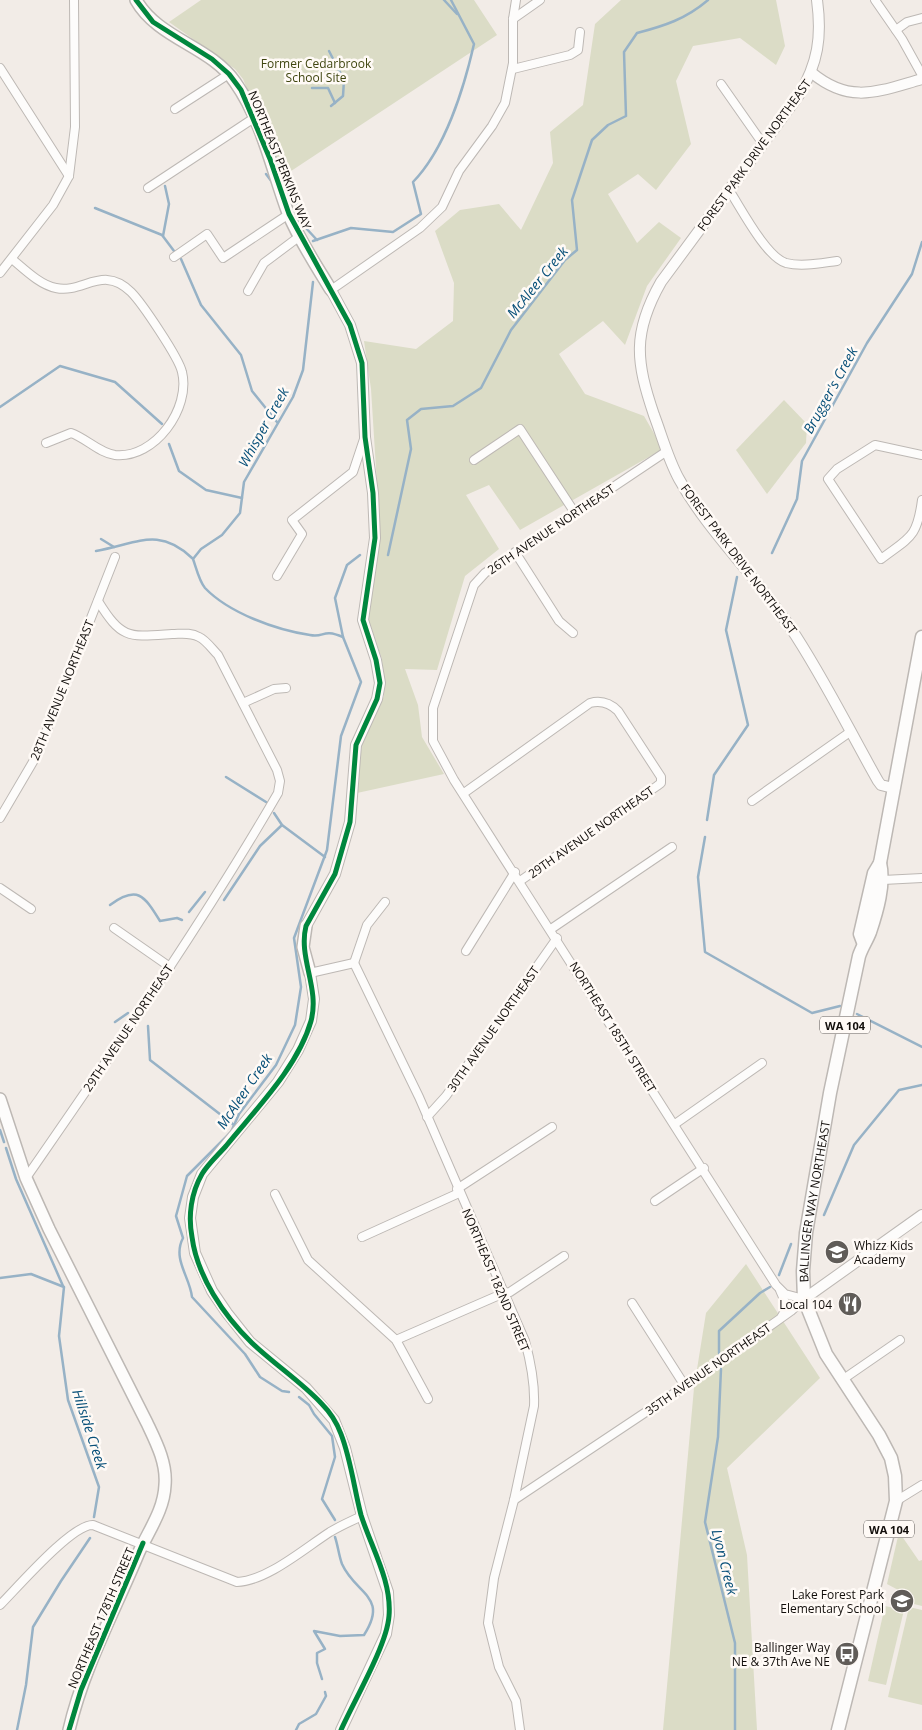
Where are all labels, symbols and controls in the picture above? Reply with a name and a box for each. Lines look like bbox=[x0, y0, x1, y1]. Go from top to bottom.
park label: Former Cedarbrook School Site bbox=[261, 55, 372, 86]
street label: FOREST PARK DRIVE NORTHEAST bbox=[693, 75, 815, 234]
street label: NORTHEAST PERKINS WAY bbox=[244, 88, 316, 232]
water label: McAleer Creek bbox=[502, 241, 573, 322]
water label: Brugger's Creek bbox=[798, 342, 862, 437]
water label: Whisper Creek bbox=[233, 383, 293, 470]
street label: 26TH AVENUE NORTHEAST bbox=[484, 480, 618, 578]
street label: FOREST PARK DRIVE NORTHEAST bbox=[677, 481, 801, 638]
street label: 28TH AVENUE NORTHEAST bbox=[26, 617, 98, 763]
street label: 29TH AVENUE NORTHEAST bbox=[525, 782, 658, 882]
street label: NORTHEAST 185TH STREET bbox=[566, 958, 661, 1096]
street label: 29TH AVENUE NORTHEAST bbox=[79, 961, 177, 1095]
street label: 30TH AVENUE NORTHEAST bbox=[443, 962, 543, 1095]
road number: WA 104 bbox=[820, 1016, 870, 1034]
water label: McAleer Creek bbox=[212, 1049, 277, 1132]
street label: BALLINGER WAY NORTHEAST bbox=[794, 1119, 834, 1283]
street label: NORTHEAST 182ND STREET bbox=[458, 1206, 534, 1354]
place label: Whizz Kids Academy bbox=[854, 1237, 914, 1268]
school or university icon: Whizz Kids Academy bbox=[824, 1239, 850, 1265]
restaurant icon: Local 104 bbox=[837, 1291, 863, 1317]
place label: Local 104 bbox=[779, 1296, 832, 1313]
street label: 35TH AVENUE NORTHEAST bbox=[642, 1319, 775, 1419]
water label: Hillside Creek bbox=[68, 1387, 112, 1472]
road number: WA 104 bbox=[864, 1520, 914, 1538]
water label: Lyon Creek bbox=[708, 1527, 743, 1598]
street label: NORTHEAST 178TH STREET bbox=[64, 1545, 139, 1691]
place label: Lake Forest Park Elementary School bbox=[780, 1586, 885, 1617]
school or university icon: Lake Forest Park Elementary School bbox=[889, 1588, 915, 1614]
place label: Ballinger Way NE & 37th Ave NE bbox=[732, 1639, 831, 1670]
bus stop icon: Ballinger Way NE & 37th Ave NE bbox=[834, 1641, 860, 1667]

